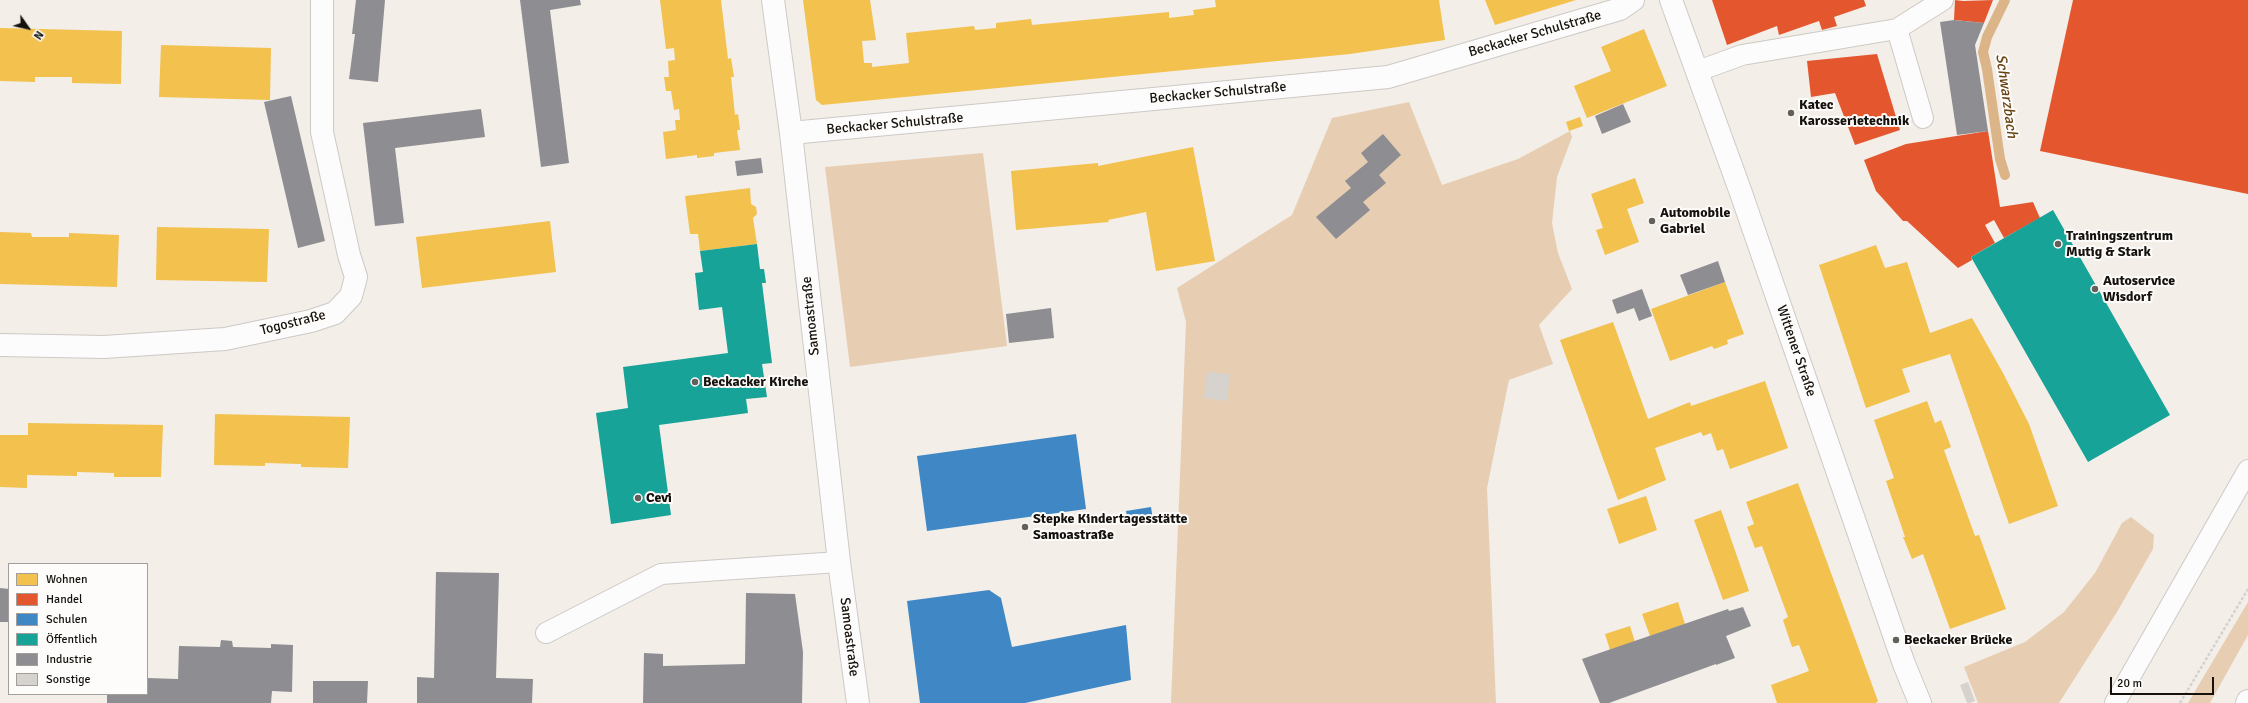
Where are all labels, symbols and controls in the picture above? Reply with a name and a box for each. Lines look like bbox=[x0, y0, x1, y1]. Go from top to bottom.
street label: Beckacker Schulstraße bbox=[1467, 7, 1603, 61]
north arrow bbox=[8, 8, 48, 48]
text: N bbox=[31, 28, 46, 42]
water label: Schwarzbach bbox=[1991, 53, 2021, 139]
street label: Beckacker Schulstraße bbox=[1149, 79, 1287, 107]
place label: Katec Karosserietechnik bbox=[1799, 97, 1909, 130]
marker: Katec Karosserietechnik bbox=[1786, 108, 1796, 118]
street label: Beckacker Schulstraße bbox=[826, 110, 964, 138]
place label: Automobile Gabriel bbox=[1660, 205, 1730, 238]
marker: Automobile Gabriel bbox=[1647, 216, 1657, 226]
place label: Trainingszentrum Mutig & Stark bbox=[2066, 228, 2173, 260]
marker: Trainingszentrum Mutig & Stark bbox=[2053, 239, 2063, 249]
place label: Autoservice Wisdorf bbox=[2103, 273, 2175, 306]
street label: Samoastraße bbox=[798, 276, 824, 356]
marker: Autoservice Wisdorf bbox=[2090, 284, 2100, 294]
street label: Wittener Straße bbox=[1772, 303, 1820, 399]
street label: Togostraße bbox=[259, 307, 327, 339]
place label: Beckacker Kirche bbox=[703, 374, 808, 390]
marker: Beckacker Kirche bbox=[690, 377, 700, 387]
place label: Cevi bbox=[646, 490, 672, 506]
marker: Cevi bbox=[633, 493, 643, 503]
place label: Stepke Kindertagesstätte Samoastraße bbox=[1033, 511, 1188, 544]
marker: Stepke Kindertagesstätte Samoastraße bbox=[1020, 522, 1030, 532]
legend bbox=[8, 563, 148, 695]
text: Wohnen bbox=[46, 572, 88, 587]
text: Handel bbox=[46, 592, 83, 607]
street label: Samoastraße bbox=[836, 597, 862, 677]
text: Schulen bbox=[46, 612, 87, 627]
text: Öffentlich bbox=[46, 632, 97, 647]
place label: Beckacker Brücke bbox=[1904, 632, 2012, 648]
marker: Beckacker Brücke bbox=[1891, 635, 1901, 645]
text: Industrie bbox=[46, 652, 92, 667]
scale bar bbox=[2112, 669, 2216, 695]
text: Sonstige bbox=[46, 672, 91, 687]
text: 20 m bbox=[2117, 676, 2142, 691]

